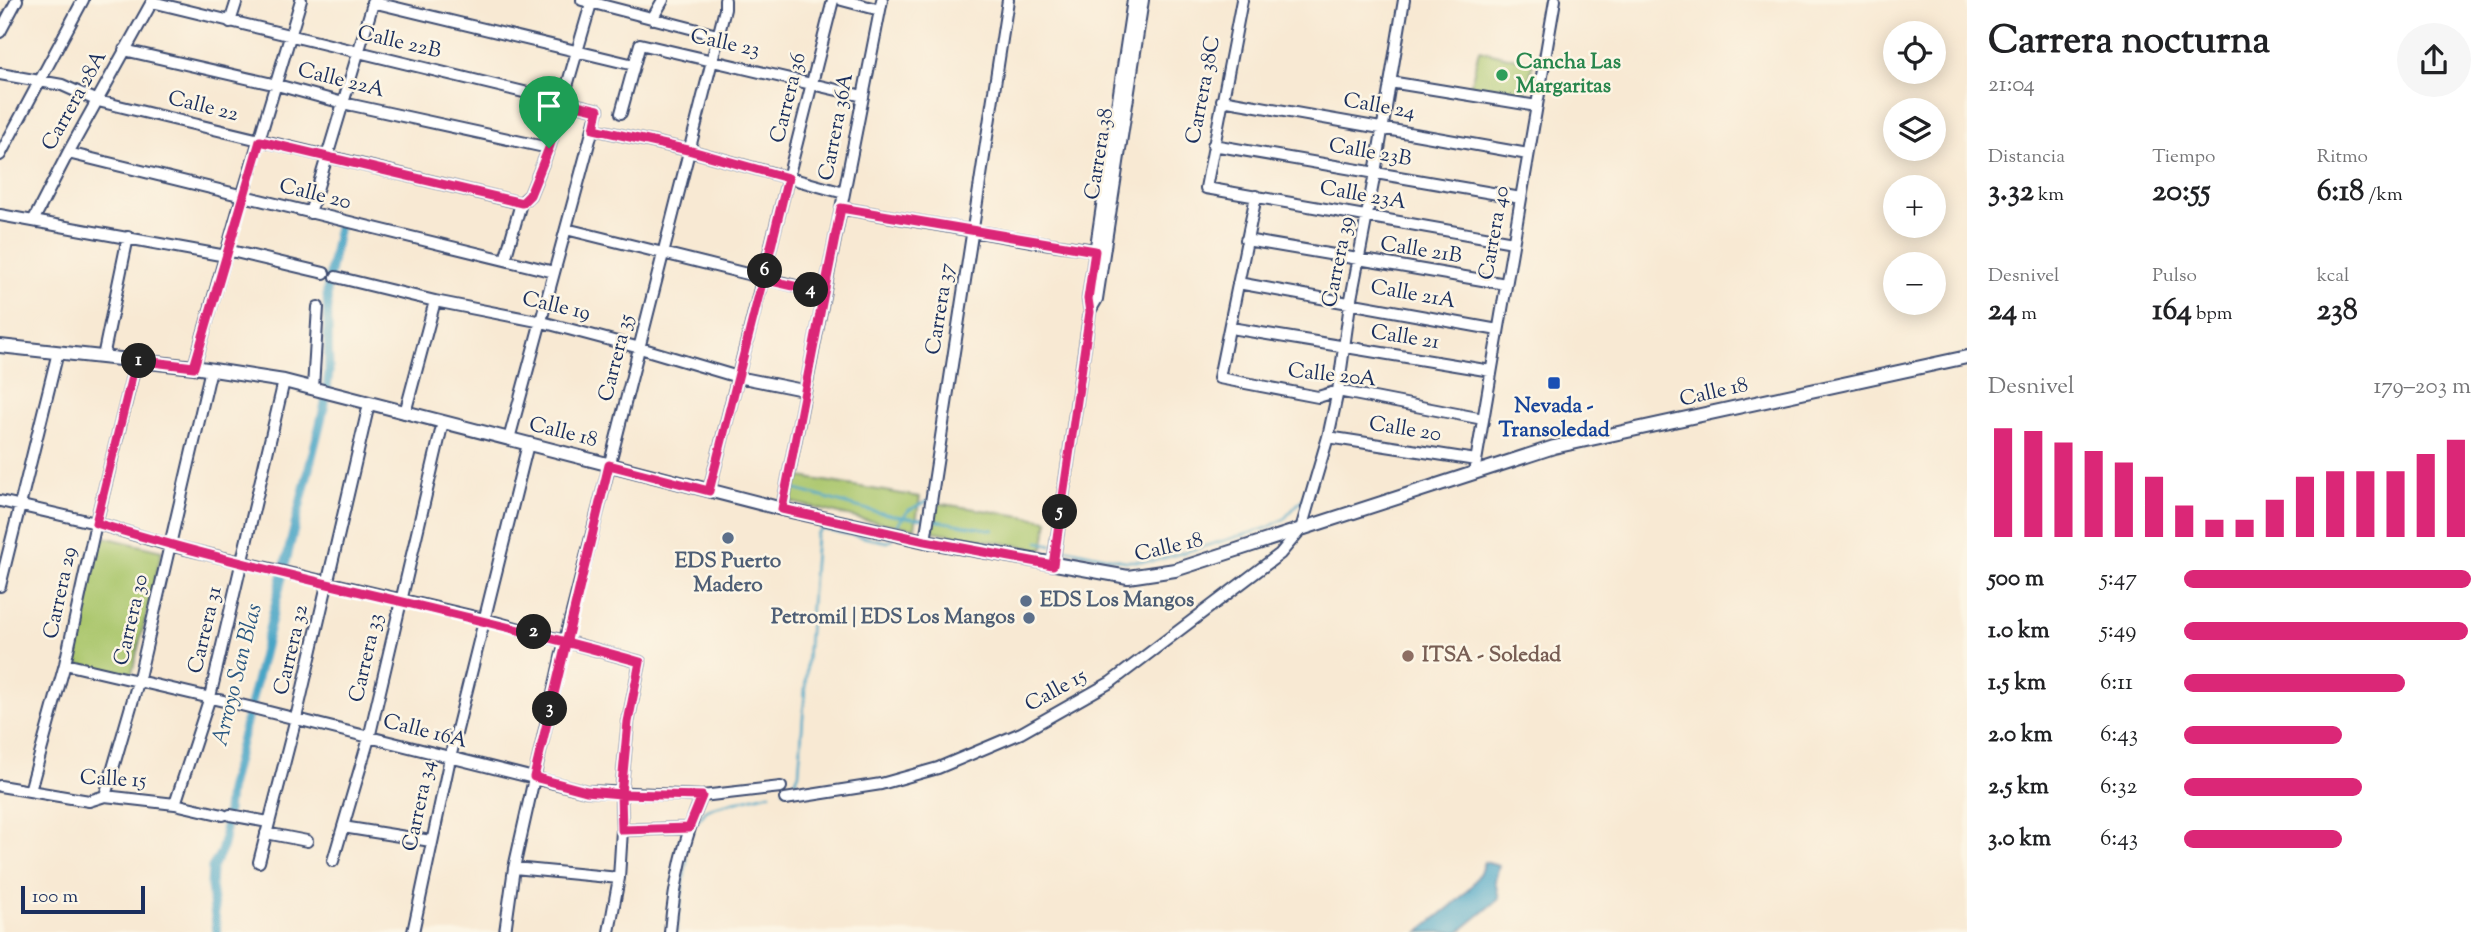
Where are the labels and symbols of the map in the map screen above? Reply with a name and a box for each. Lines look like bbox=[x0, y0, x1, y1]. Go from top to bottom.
street label: Calle 22B bbox=[354, 19, 444, 67]
street label: Calle 23 bbox=[687, 22, 763, 66]
street label: Carrera 38C bbox=[1179, 33, 1229, 147]
street label: Carrera 28A bbox=[35, 45, 115, 157]
place label: Cancha Las Margaritas bbox=[1516, 48, 1621, 102]
street label: Carrera 36 bbox=[763, 50, 815, 146]
street label: Calle 22A bbox=[294, 56, 388, 106]
marker: Cancha Las Margaritas bbox=[1494, 67, 1510, 83]
street label: Carrera 36A bbox=[812, 71, 862, 183]
pin bbox=[519, 76, 579, 148]
street label: Calle 22 bbox=[165, 84, 242, 130]
street label: Calle 24 bbox=[1341, 86, 1417, 128]
street label: Carrera 38 bbox=[1078, 106, 1122, 202]
street label: Calle 23B bbox=[1326, 131, 1414, 175]
street label: Calle 20 bbox=[276, 172, 354, 218]
street label: Calle 23A bbox=[1317, 174, 1409, 218]
street label: Carrera 40 bbox=[1472, 184, 1518, 282]
street label: Carrera 39 bbox=[1315, 214, 1363, 310]
street label: Calle 21B bbox=[1378, 230, 1464, 272]
pin: 6 bbox=[748, 254, 782, 288]
street label: Carrera 37 bbox=[919, 260, 963, 357]
pin: 4 bbox=[794, 272, 828, 308]
street label: Calle 21A bbox=[1368, 273, 1458, 317]
street label: Calle 19 bbox=[519, 285, 593, 329]
street label: Carrera 35 bbox=[592, 311, 642, 405]
street label: Calle 21 bbox=[1369, 318, 1441, 358]
pin: 1 bbox=[122, 344, 156, 378]
street label: Calle 20A bbox=[1286, 356, 1378, 396]
street label: Calle 18 bbox=[1677, 371, 1751, 415]
marker: Nevada - Transoledad bbox=[1546, 375, 1562, 391]
place label: Nevada - Transoledad bbox=[1498, 392, 1610, 446]
street label: Calle 20 bbox=[1367, 409, 1443, 451]
street label: Calle 18 bbox=[526, 410, 600, 456]
pin: 5 bbox=[1042, 494, 1078, 530]
street label: Calle 18 bbox=[1132, 526, 1206, 570]
marker: EDS Puerto Madero bbox=[720, 530, 736, 546]
street label: Carrera 29 bbox=[37, 544, 85, 642]
place label: EDS Puerto Madero bbox=[675, 547, 782, 601]
street label: Carrera 30 bbox=[107, 571, 157, 669]
street label: Carrera 31 bbox=[181, 583, 231, 677]
place label: EDS Los Mangos bbox=[1040, 586, 1194, 616]
marker: EDS Los Mangos bbox=[1018, 593, 1034, 609]
water label: Arroyo San Blas bbox=[204, 600, 272, 750]
street label: Carrera 32 bbox=[267, 602, 317, 698]
place label: Petromil | EDS Los Mangos bbox=[771, 603, 1015, 633]
marker: Petromil | EDS Los Mangos bbox=[1021, 610, 1037, 626]
street label: Carrera 33 bbox=[342, 611, 392, 705]
pin: 2 bbox=[516, 614, 552, 650]
place label: ITSA - Soledad bbox=[1422, 641, 1561, 671]
marker: ITSA - Soledad bbox=[1400, 648, 1416, 664]
street label: Calle 15 bbox=[1020, 662, 1092, 720]
pin: 3 bbox=[532, 692, 568, 726]
street label: Calle 16A bbox=[379, 707, 471, 757]
street label: Carrera 34 bbox=[396, 758, 444, 854]
street label: Calle 15 bbox=[79, 763, 147, 797]
scale bar bbox=[21, 883, 145, 915]

